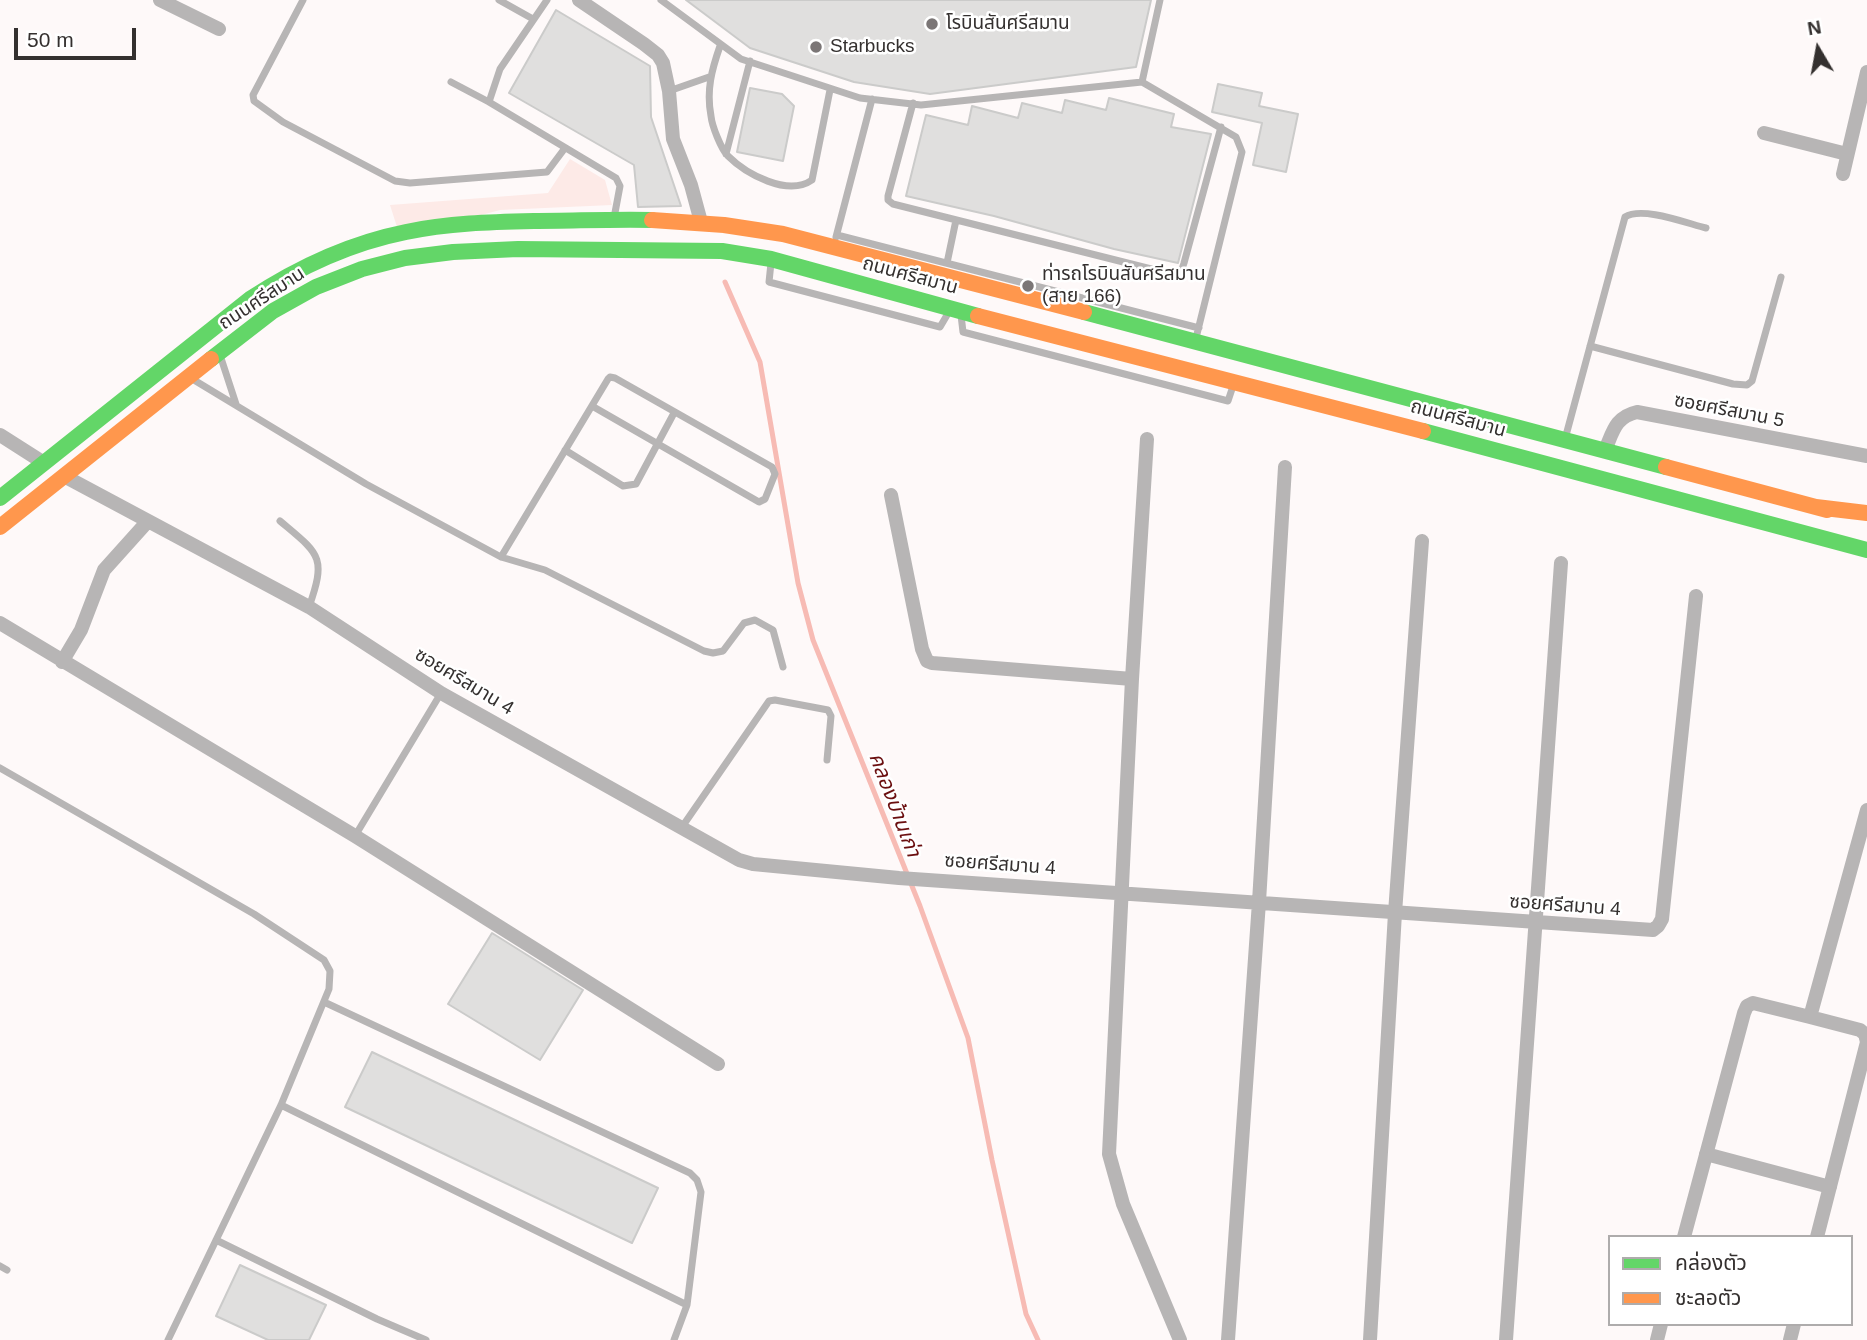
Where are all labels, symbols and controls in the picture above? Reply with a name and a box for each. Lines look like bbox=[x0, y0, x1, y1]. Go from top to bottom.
place label: โรบินสันศรีสมาน bbox=[946, 13, 1070, 35]
scale bar bbox=[18, 14, 140, 58]
north arrow bbox=[1783, 14, 1853, 84]
marker: โรบินสันศรีสมาน bbox=[924, 16, 940, 32]
text: N bbox=[1806, 16, 1823, 39]
text: 50 m bbox=[27, 28, 74, 51]
place label: Starbucks bbox=[830, 36, 914, 58]
marker: Starbucks bbox=[808, 39, 824, 55]
street label: ถนนศรีสมาน bbox=[860, 252, 960, 300]
street label: ถนนศรีสมาน bbox=[215, 263, 309, 335]
place label: ท่ารถโรบินสันศรีสมาน (สาย 166) bbox=[1042, 264, 1206, 308]
marker: ท่ารถโรบินสันศรีสมาน (สาย 166) bbox=[1020, 278, 1036, 294]
street label: ซอยศรีสมาน 5 bbox=[1672, 389, 1786, 433]
street label: ถนนศรีสมาน bbox=[1408, 395, 1508, 443]
street label: ซอยศรีสมาน 4 bbox=[410, 643, 518, 721]
water label: คลองบ้านเก่า bbox=[863, 749, 925, 861]
street label: ซอยศรีสมาน 4 bbox=[943, 850, 1057, 880]
street label: ซอยศรีสมาน 4 bbox=[1508, 891, 1622, 921]
legend bbox=[1608, 1235, 1853, 1326]
text: คล่องตัว bbox=[1675, 1251, 1747, 1274]
text: ชะลอตัว bbox=[1675, 1286, 1741, 1309]

